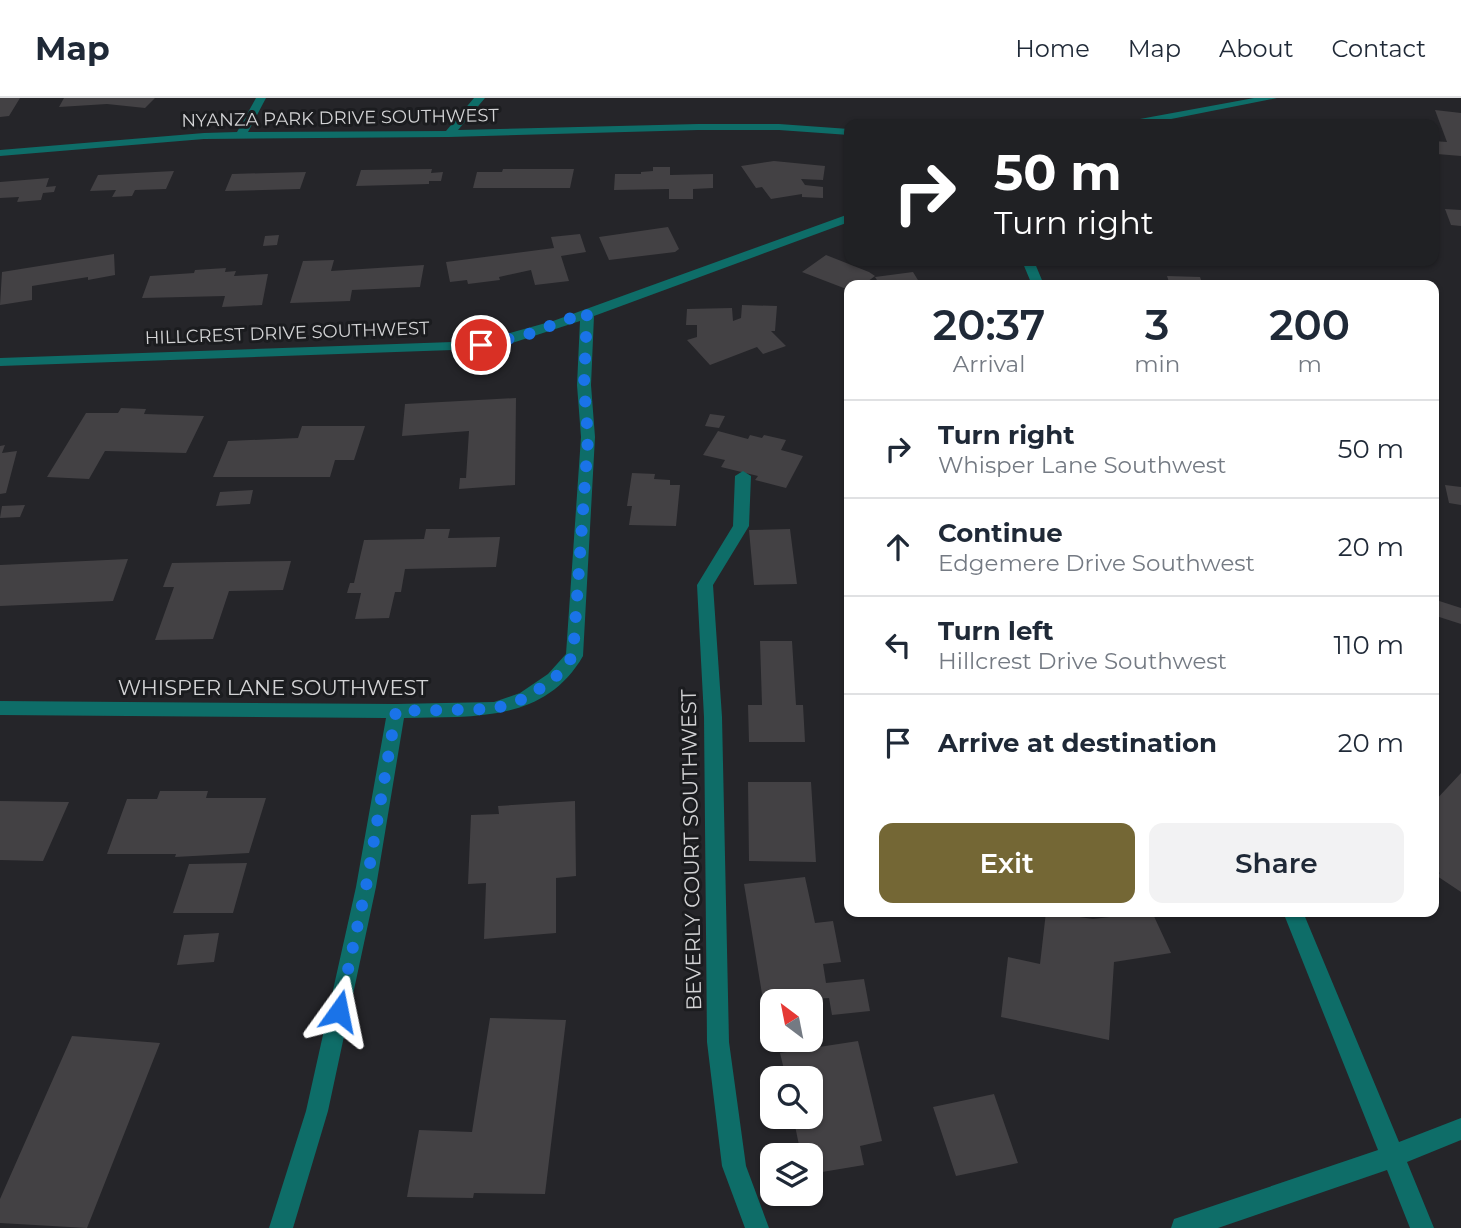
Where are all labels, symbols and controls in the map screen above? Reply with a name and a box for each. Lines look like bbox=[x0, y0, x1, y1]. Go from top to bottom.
text: Map bbox=[35, 28, 110, 68]
text: Home bbox=[1015, 34, 1090, 63]
text: Map bbox=[1128, 34, 1181, 63]
text: About bbox=[1219, 34, 1293, 63]
text: Contact bbox=[1331, 34, 1426, 63]
street label: NYANZA PARK DRIVE SOUTHWEST bbox=[181, 104, 499, 132]
text: 50 m bbox=[994, 143, 1122, 202]
icon: right bbox=[879, 147, 970, 238]
text: Turn right bbox=[994, 203, 1154, 242]
text: 20:37 bbox=[933, 299, 1045, 351]
text: 3 bbox=[1145, 299, 1169, 351]
text: 200 bbox=[1269, 299, 1350, 351]
pin bbox=[451, 315, 511, 375]
street label: HILLCREST DRIVE SOUTHWEST bbox=[144, 317, 430, 349]
icon: arrive bbox=[462, 326, 500, 364]
text: Arrival bbox=[953, 350, 1025, 378]
text: min bbox=[1134, 350, 1180, 378]
text: m bbox=[1297, 350, 1322, 378]
text: Turn right bbox=[938, 419, 1074, 451]
icon: right bbox=[879, 430, 917, 468]
text: 50 m bbox=[1338, 433, 1404, 465]
text: Whisper Lane Southwest bbox=[938, 451, 1226, 479]
text: Continue bbox=[938, 517, 1063, 549]
icon: ahead bbox=[879, 528, 917, 566]
text: 20 m bbox=[1338, 531, 1404, 563]
text: Edgemere Drive Southwest bbox=[938, 549, 1255, 577]
text: Turn left bbox=[938, 615, 1054, 647]
icon: left bbox=[879, 626, 917, 664]
text: 110 m bbox=[1334, 629, 1404, 661]
text: Hillcrest Drive Southwest bbox=[938, 647, 1227, 675]
street label: WHISPER LANE SOUTHWEST bbox=[118, 675, 428, 700]
street label: BEVERLY COURT SOUTHWEST bbox=[676, 689, 706, 1011]
icon: arrive bbox=[879, 724, 917, 762]
text: Arrive at destination bbox=[938, 727, 1217, 759]
text: 20 m bbox=[1338, 727, 1404, 759]
button: Exit bbox=[879, 823, 1135, 903]
button: Share bbox=[1149, 823, 1404, 903]
position arrow bbox=[302, 974, 376, 1048]
north arrow bbox=[760, 989, 822, 1052]
map controls bbox=[760, 989, 823, 1206]
button: search bbox=[760, 1066, 823, 1129]
button: layers bbox=[760, 1143, 823, 1206]

